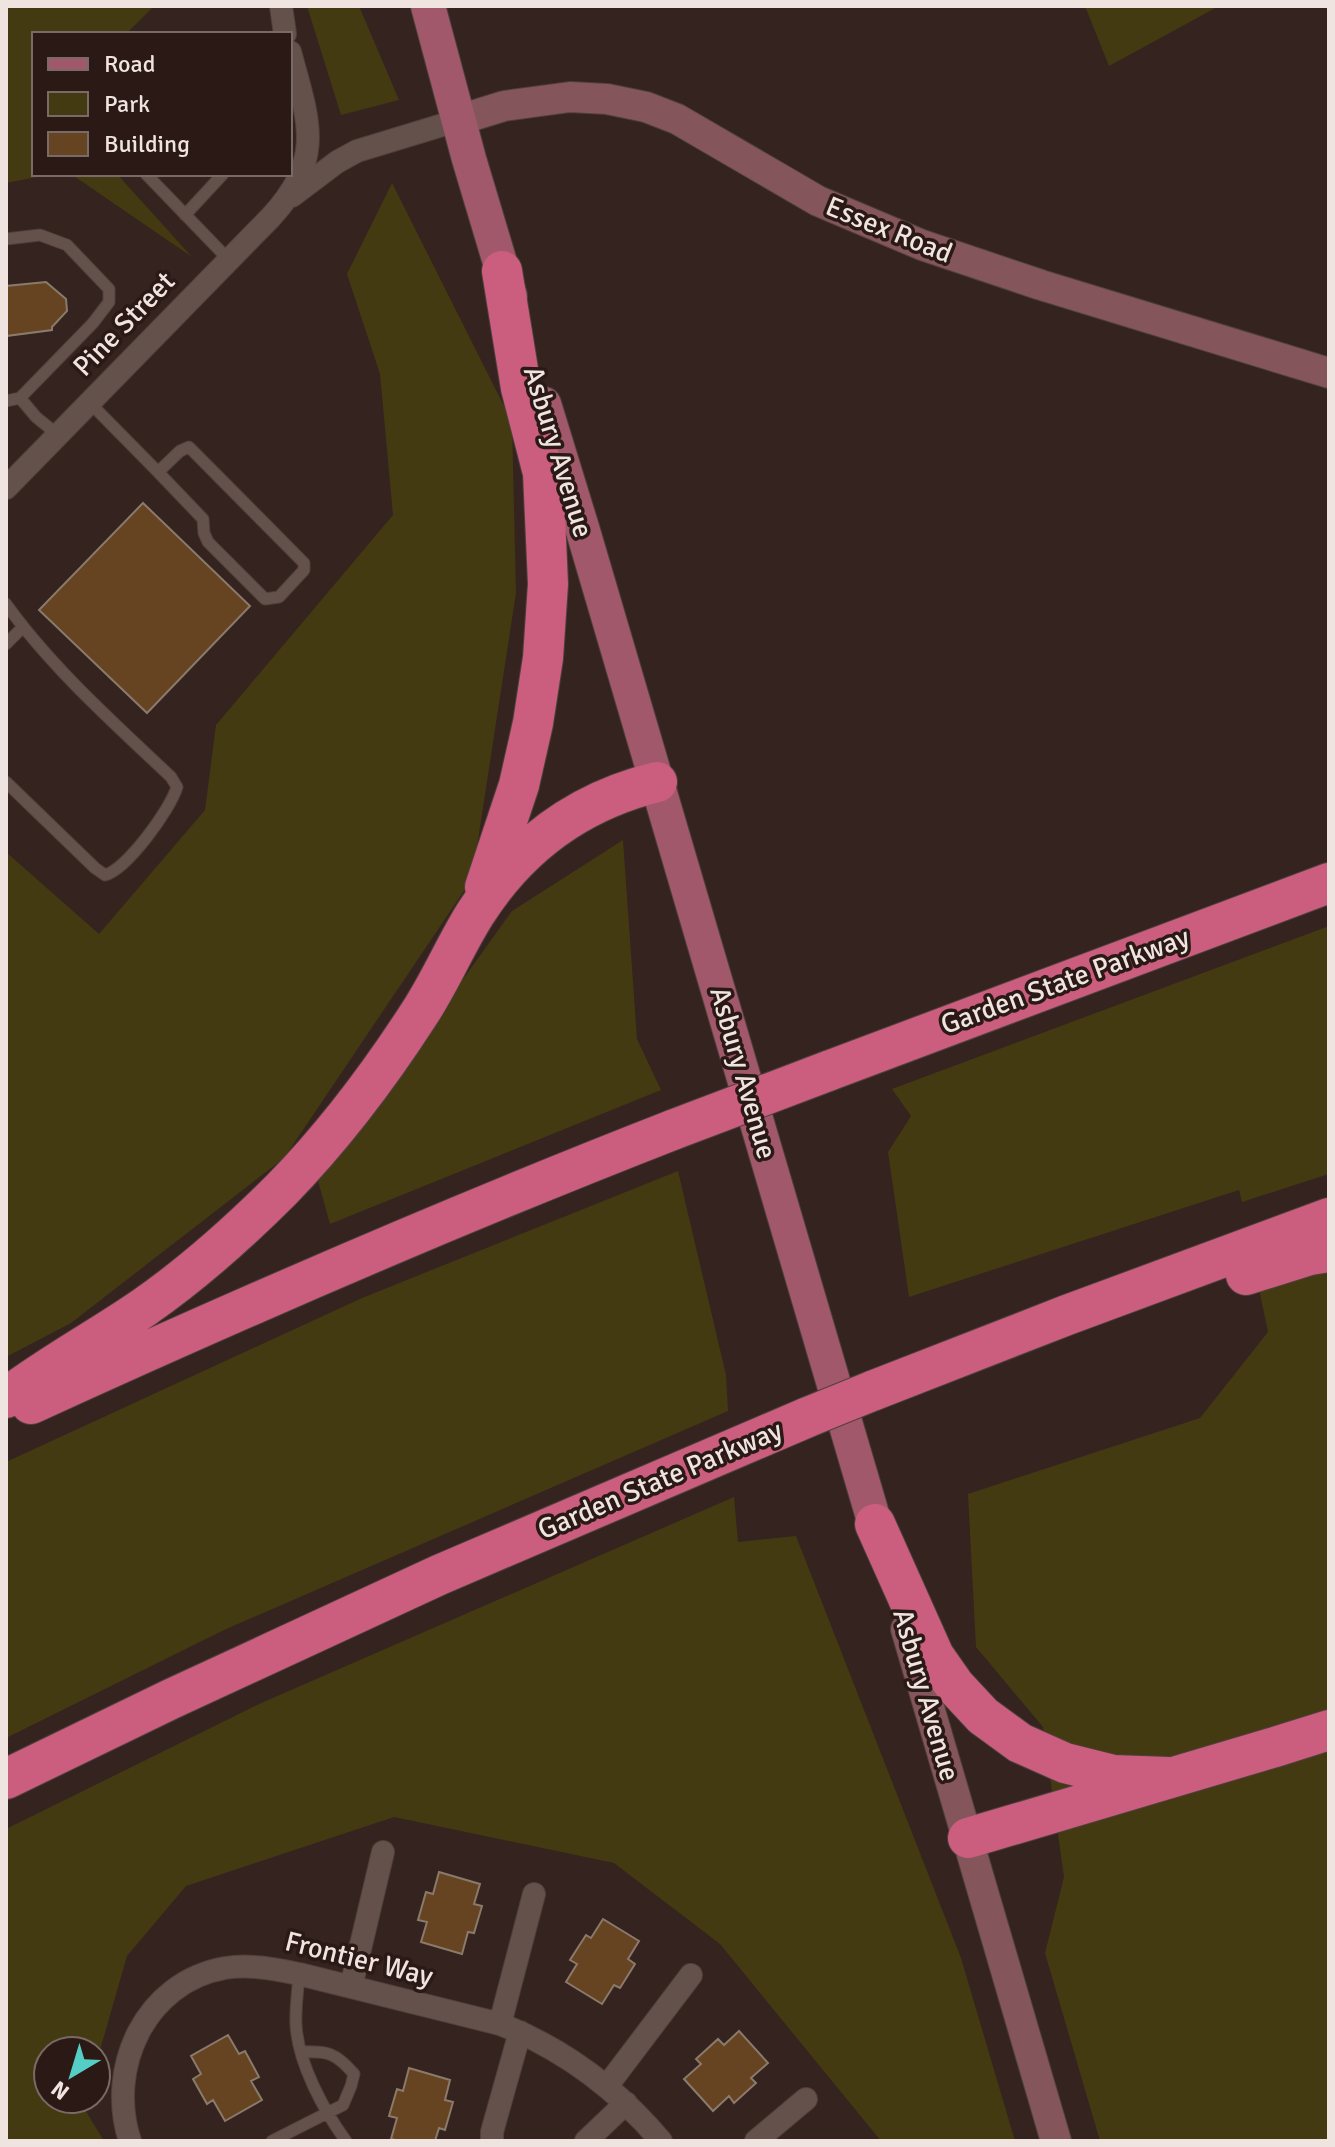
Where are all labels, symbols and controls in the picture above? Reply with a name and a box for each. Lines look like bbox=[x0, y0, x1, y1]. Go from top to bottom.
legend bbox=[32, 32, 292, 176]
text: Road bbox=[104, 49, 155, 79]
text: Park bbox=[104, 89, 150, 119]
text: Building bbox=[104, 129, 190, 159]
street label: Essex Road bbox=[821, 189, 957, 271]
street label: Pine Street bbox=[66, 265, 182, 383]
street label: Asbury Avenue bbox=[516, 362, 600, 542]
street label: Garden State Parkway bbox=[936, 920, 1194, 1042]
street label: Asbury Avenue bbox=[702, 983, 784, 1163]
street label: Garden State Parkway bbox=[533, 1413, 787, 1547]
street label: Asbury Avenue bbox=[885, 1605, 967, 1785]
street label: Frontier Way bbox=[281, 1924, 437, 1994]
north arrow bbox=[32, 2035, 112, 2115]
text: N bbox=[46, 2075, 74, 2106]

